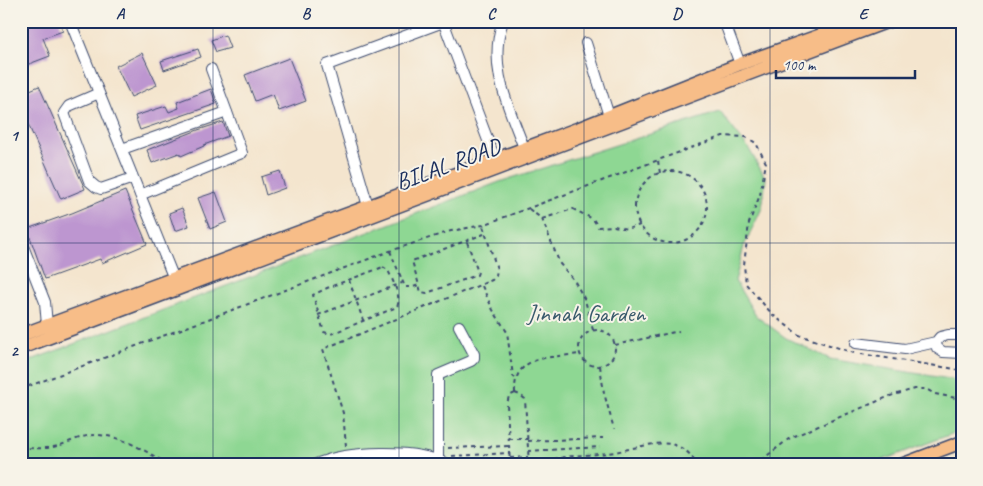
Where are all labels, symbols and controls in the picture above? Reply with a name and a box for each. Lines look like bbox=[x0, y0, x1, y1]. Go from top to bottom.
text: A bbox=[116, 4, 126, 24]
text: B bbox=[302, 4, 312, 24]
text: C bbox=[487, 4, 497, 24]
text: D bbox=[672, 4, 683, 24]
text: E bbox=[859, 4, 870, 24]
scale bar bbox=[776, 48, 914, 80]
text: 100 m bbox=[783, 56, 817, 75]
text: 1 bbox=[10, 126, 19, 146]
street label: BILAL ROAD bbox=[391, 130, 507, 197]
park label: Jinnah Garden bbox=[526, 298, 646, 328]
text: 2 bbox=[10, 341, 19, 361]

